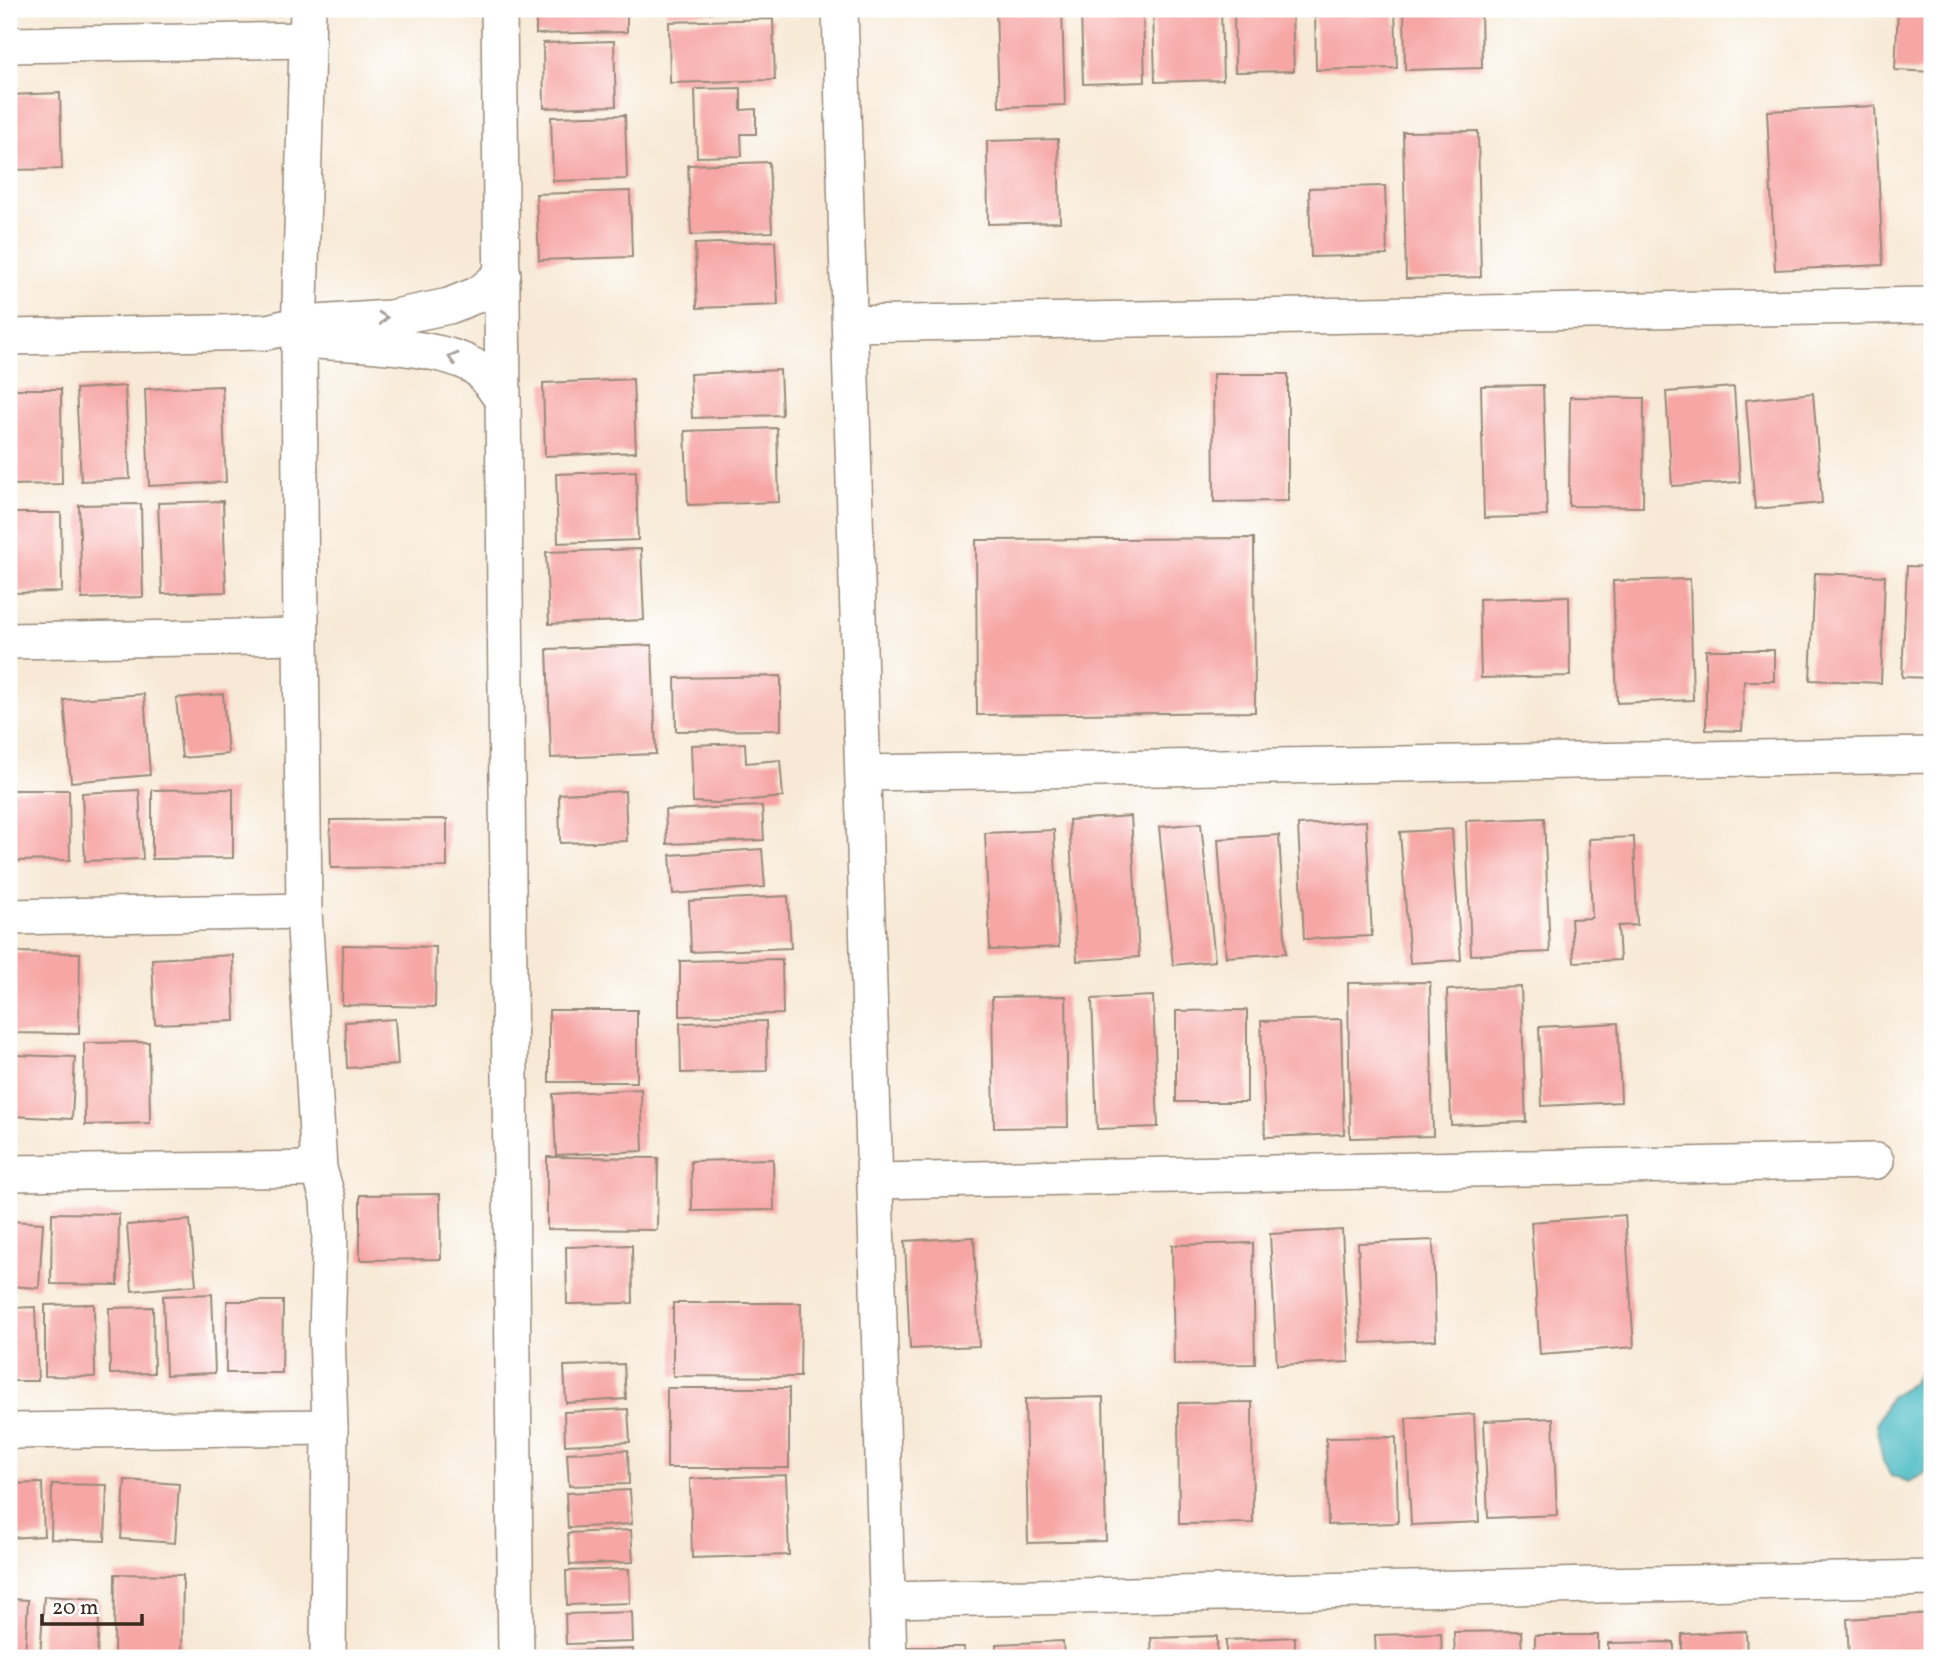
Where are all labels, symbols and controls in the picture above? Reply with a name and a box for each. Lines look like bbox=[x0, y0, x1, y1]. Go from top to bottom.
one-way arrow bbox=[378, 311, 389, 326]
one-way arrow bbox=[447, 352, 459, 367]
scale bar bbox=[42, 1583, 142, 1627]
text: 20 m bbox=[52, 1594, 98, 1623]

